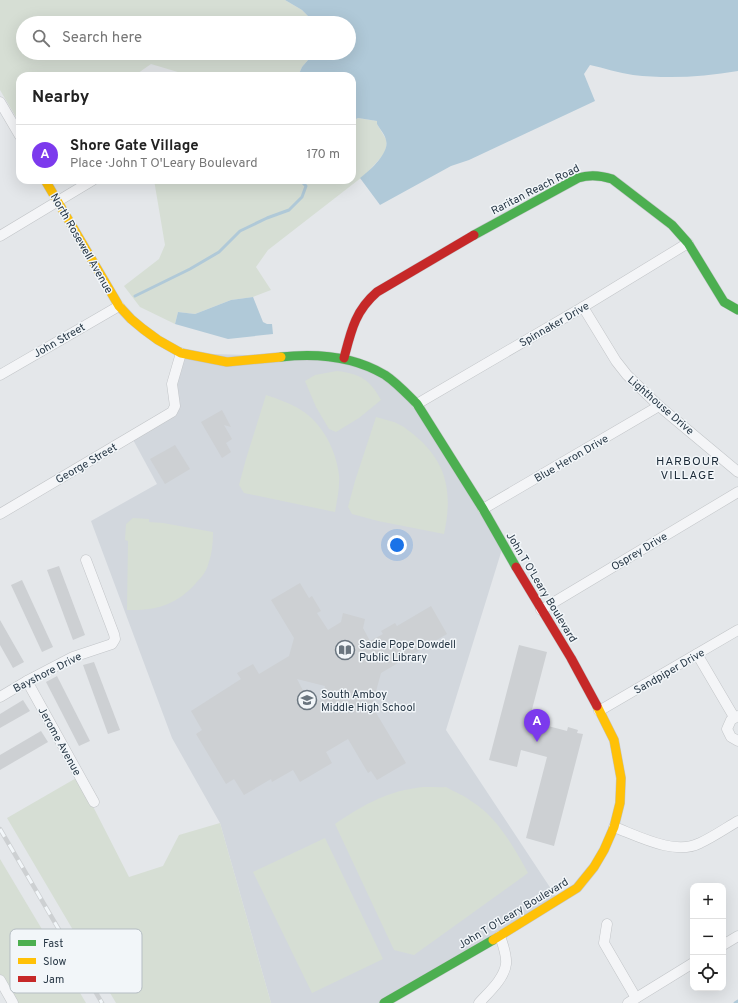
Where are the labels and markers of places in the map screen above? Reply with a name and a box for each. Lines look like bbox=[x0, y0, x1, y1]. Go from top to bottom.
place label: Sadie Pope Dowdell Public Library bbox=[359, 638, 456, 665]
library icon: Sadie Pope Dowdell Public Library bbox=[334, 639, 356, 661]
place label: South Amboy Middle High School bbox=[321, 688, 415, 715]
school or university icon: South Amboy Middle High School bbox=[296, 689, 318, 711]
pin: A bbox=[524, 709, 550, 742]

